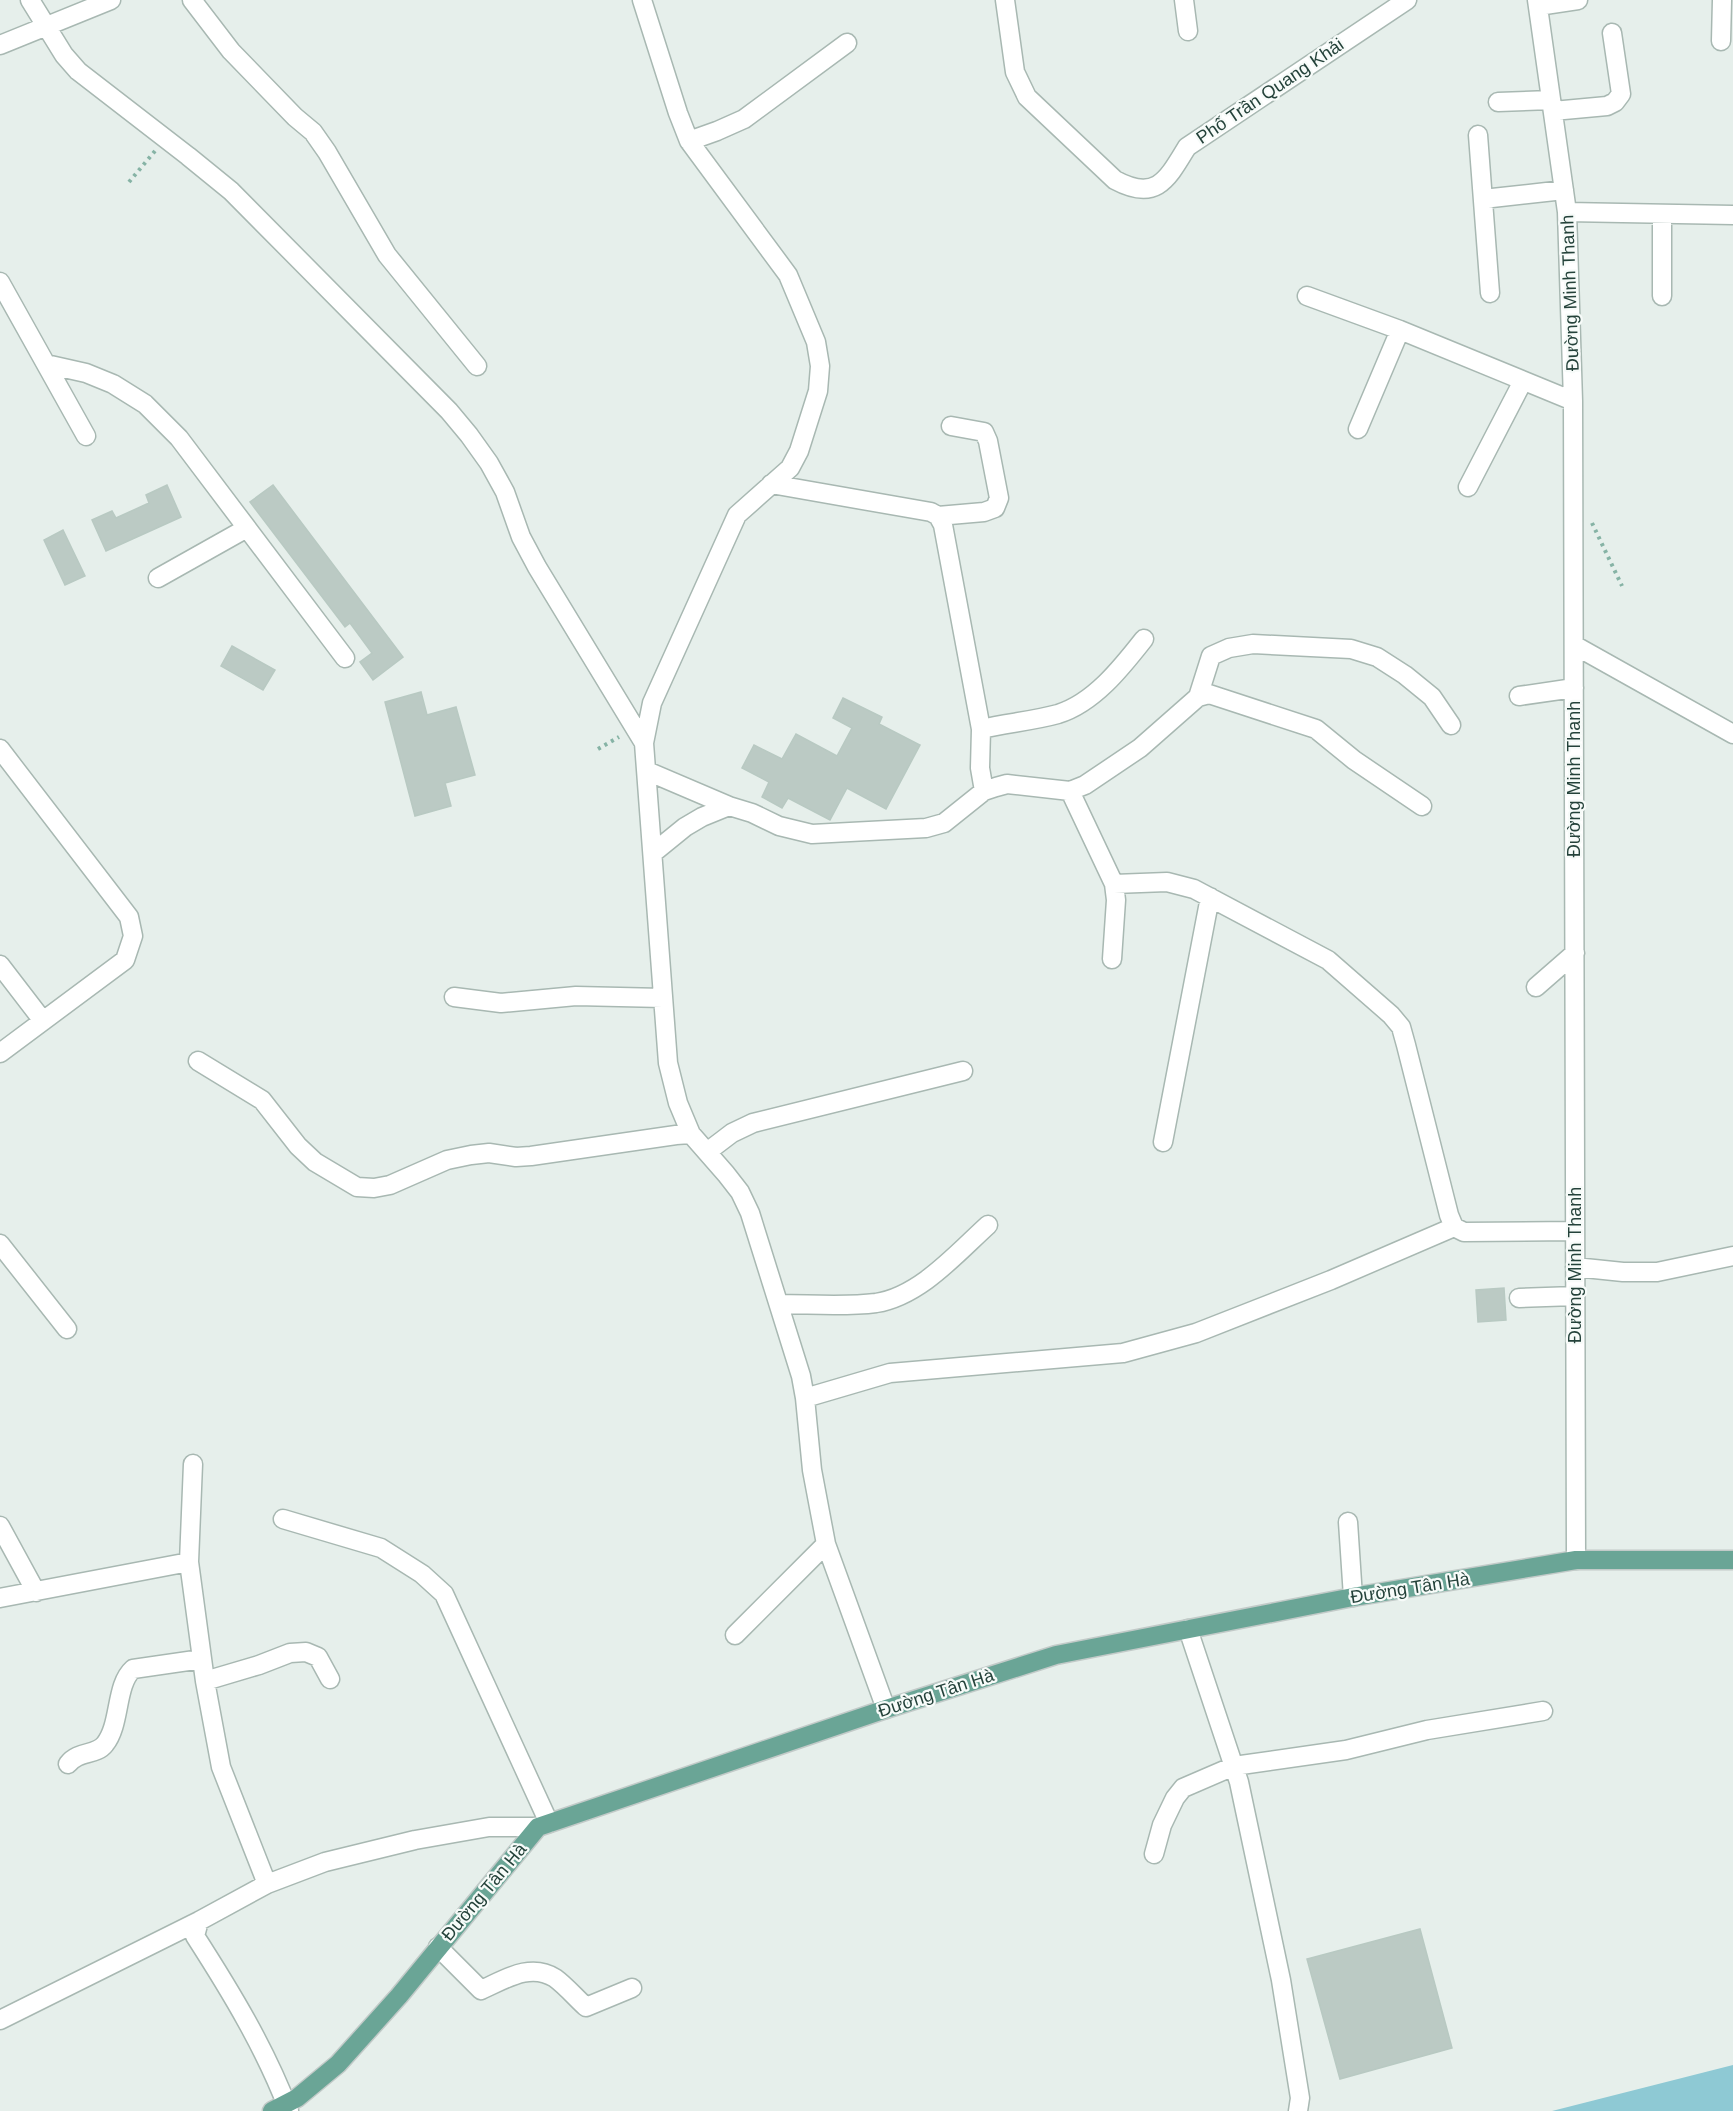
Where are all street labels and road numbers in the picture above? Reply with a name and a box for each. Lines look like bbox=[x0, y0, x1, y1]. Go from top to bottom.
street label: Phố Trần Quang Khải bbox=[1193, 34, 1347, 148]
street label: Đường Minh Thanh bbox=[1557, 214, 1583, 372]
street label: Đường Minh Thanh bbox=[1564, 701, 1584, 857]
street label: Đường Minh Thanh bbox=[1565, 1187, 1585, 1343]
street label: Đường Tân Hà bbox=[1349, 1569, 1472, 1607]
street label: Đường Tân Hà bbox=[876, 1665, 997, 1721]
street label: Đường Tân Hà bbox=[438, 1839, 531, 1945]

